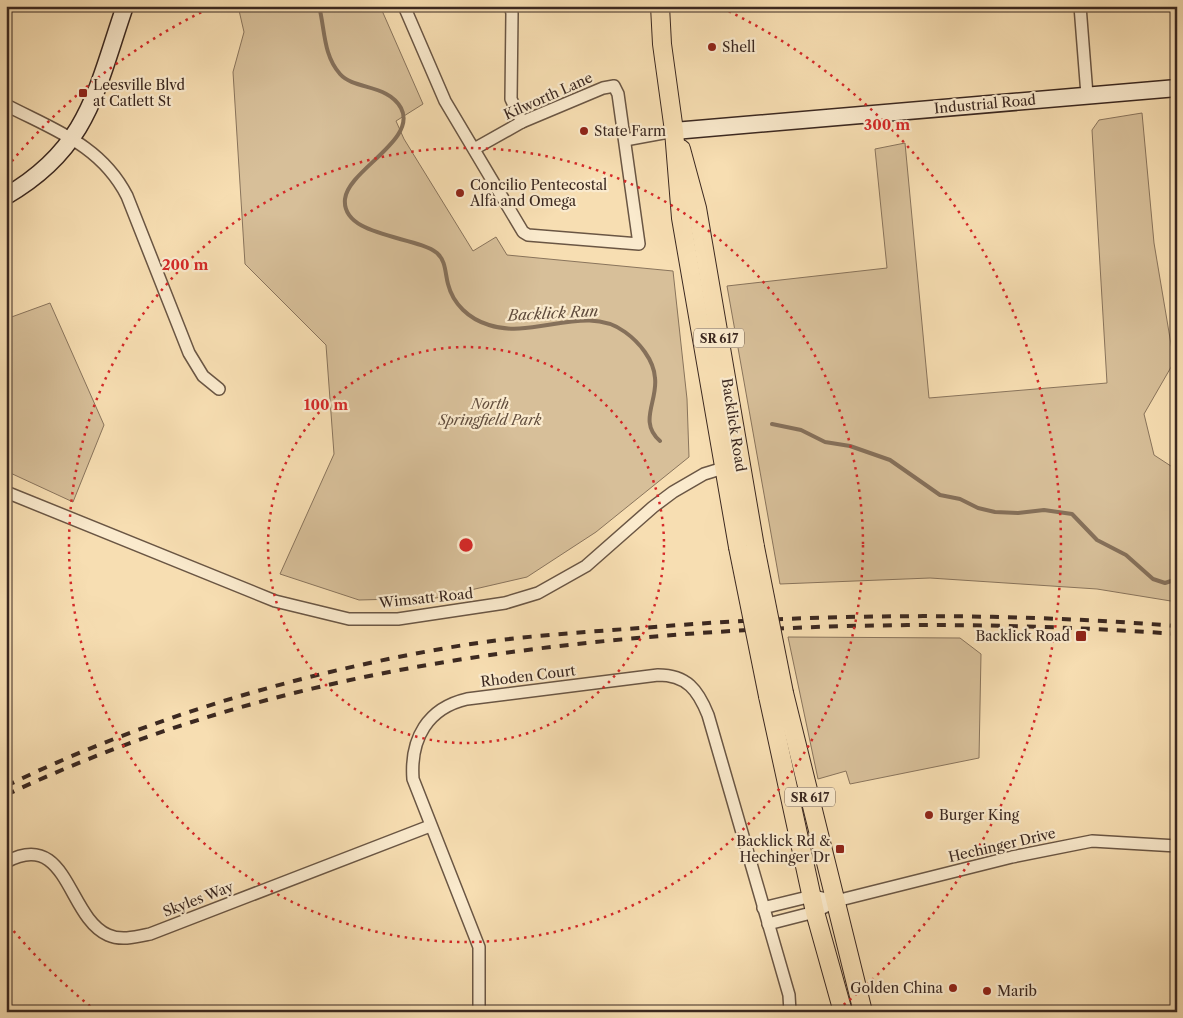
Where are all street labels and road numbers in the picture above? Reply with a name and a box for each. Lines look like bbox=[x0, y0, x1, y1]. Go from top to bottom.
street label: Kilworth Lane bbox=[501, 68, 595, 124]
street label: Industrial Road bbox=[933, 91, 1037, 117]
road number: SR 617 bbox=[694, 328, 744, 348]
street label: Backlick Road bbox=[718, 377, 750, 474]
street label: Wimsatt Road bbox=[377, 584, 474, 612]
street label: Rhoden Court bbox=[480, 661, 576, 691]
road number: SR 617 bbox=[785, 788, 835, 806]
street label: Hechinger Drive bbox=[947, 824, 1058, 866]
street label: Skyles Way bbox=[160, 877, 236, 921]

